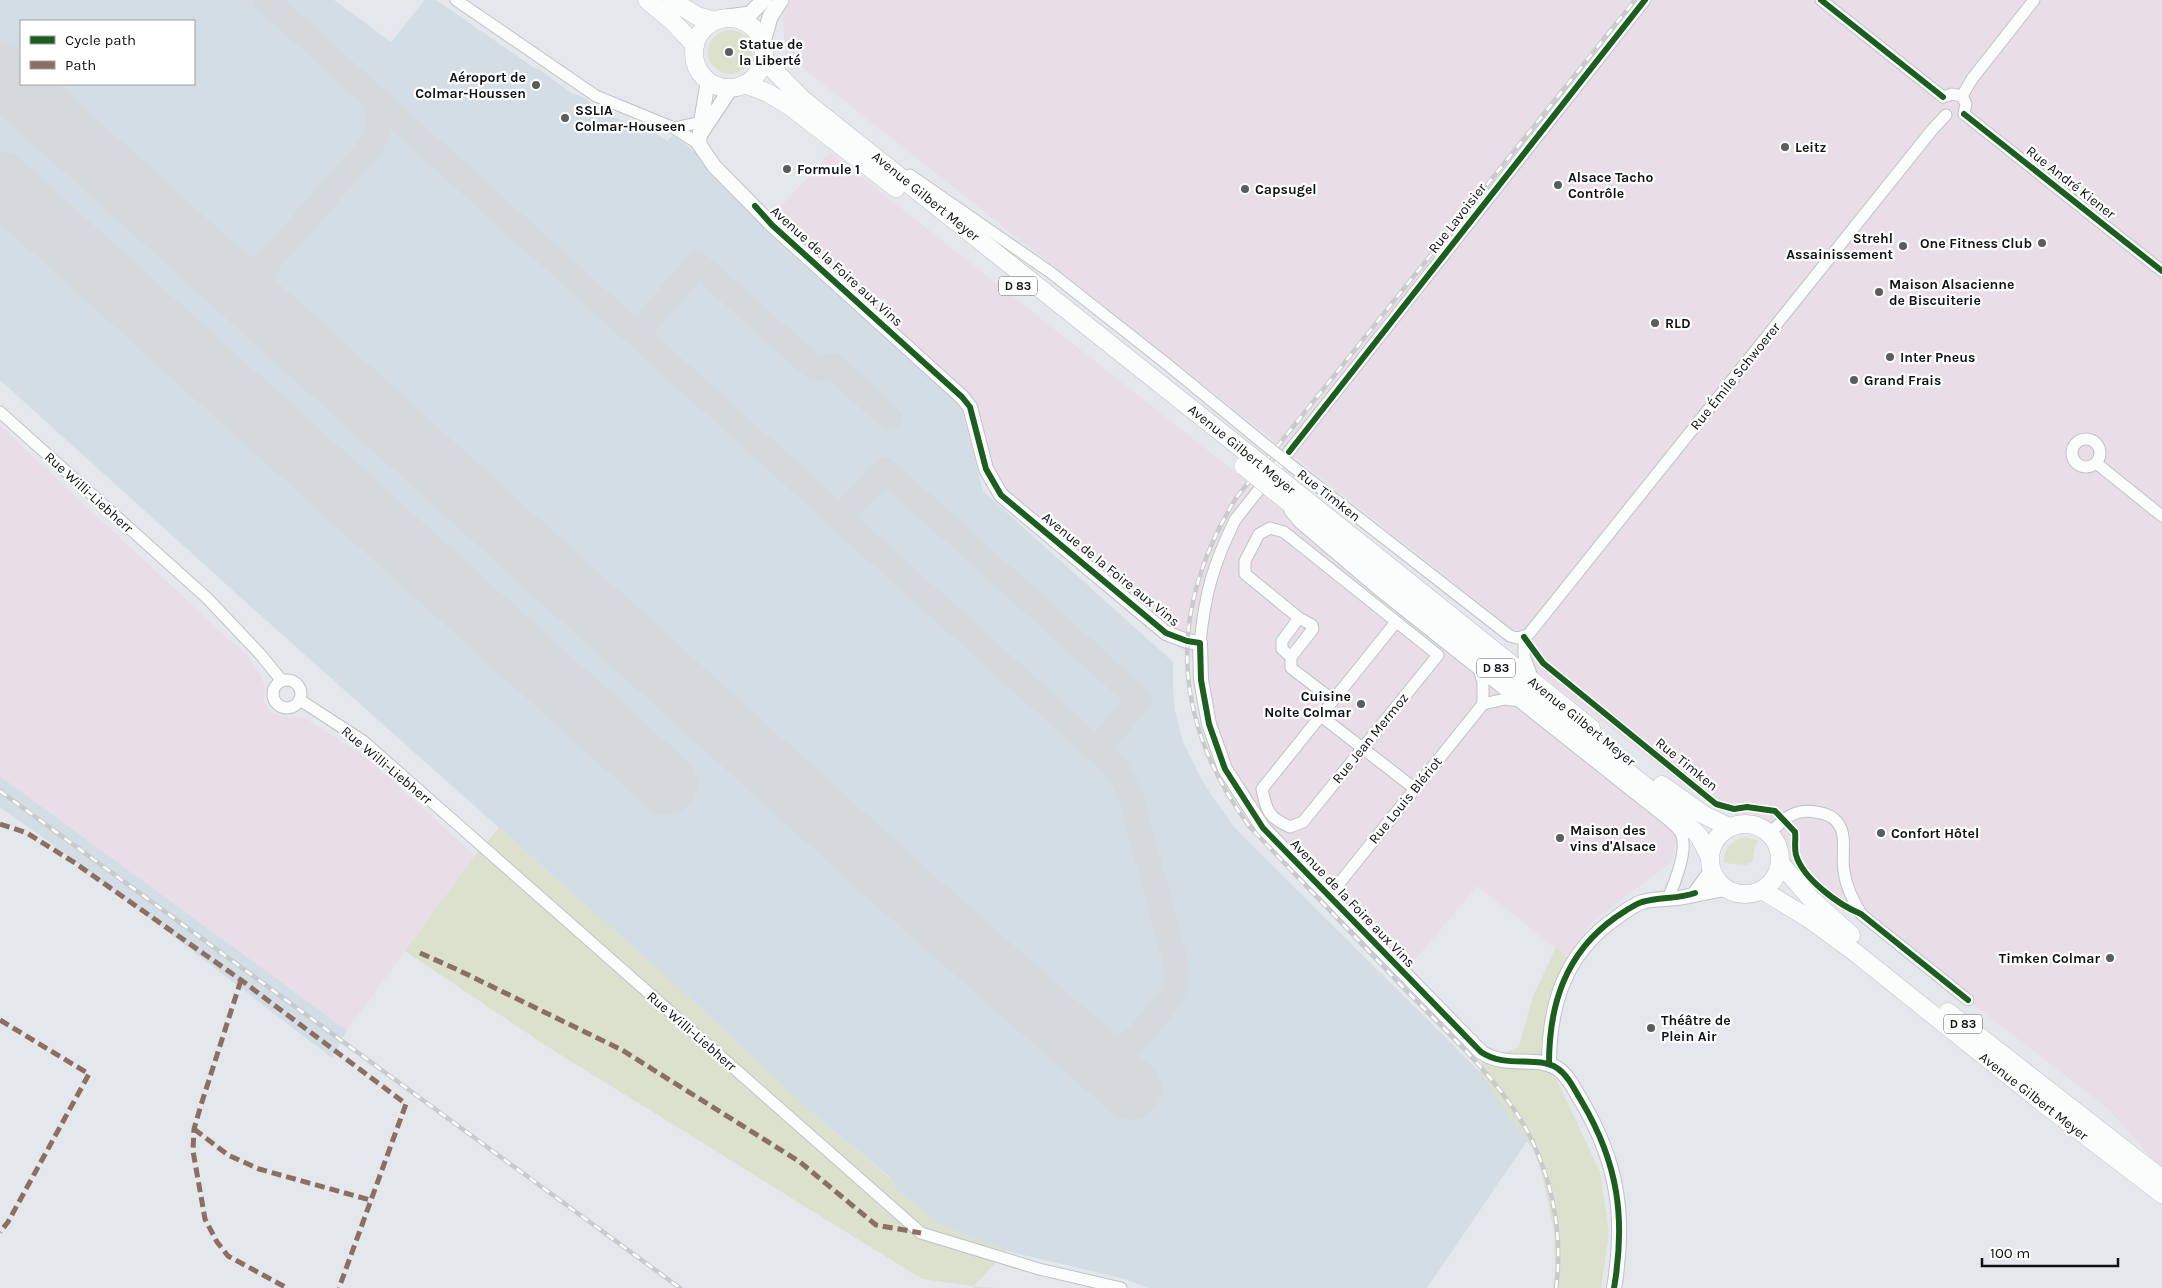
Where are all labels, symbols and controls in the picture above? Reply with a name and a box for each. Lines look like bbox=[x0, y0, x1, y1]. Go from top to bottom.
legend bbox=[20, 20, 195, 85]
text: Cycle path bbox=[65, 31, 136, 49]
place label: Statue de la Liberté bbox=[739, 36, 803, 69]
marker: Statue de la Liberté bbox=[723, 46, 735, 58]
text: Path bbox=[65, 56, 96, 74]
place label: Aéroport de Colmar-Houssen bbox=[415, 69, 526, 102]
marker: Aéroport de Colmar-Houssen bbox=[530, 79, 542, 91]
place label: SSLIA Colmar-Houseen bbox=[575, 102, 686, 135]
marker: SSLIA Colmar-Houseen bbox=[559, 112, 571, 124]
place label: Leitz bbox=[1795, 139, 1826, 156]
marker: Leitz bbox=[1779, 141, 1791, 153]
street label: Rue André Kiener bbox=[2023, 142, 2119, 223]
street label: Avenue Gilbert Meyer bbox=[868, 148, 984, 246]
place label: Formule 1 bbox=[797, 161, 860, 178]
marker: Formule 1 bbox=[781, 163, 793, 175]
place label: Alsace Tacho Contrôle bbox=[1568, 169, 1653, 202]
street label: Rue Lavoisier bbox=[1425, 179, 1491, 257]
marker: Alsace Tacho Contrôle bbox=[1552, 179, 1564, 191]
place label: Capsugel bbox=[1255, 181, 1317, 198]
marker: Capsugel bbox=[1239, 183, 1251, 195]
street label: Avenue de la Foire aux Vins bbox=[767, 202, 906, 330]
place label: Strehl Assainissement bbox=[1786, 230, 1893, 263]
place label: One Fitness Club bbox=[1920, 235, 2032, 252]
marker: One Fitness Club bbox=[2036, 237, 2048, 249]
marker: Strehl Assainissement bbox=[1897, 240, 1909, 252]
road number: D 83 bbox=[999, 276, 1037, 296]
place label: Maison Alsacienne de Biscuiterie bbox=[1889, 276, 2014, 309]
marker: Maison Alsacienne de Biscuiterie bbox=[1873, 286, 1885, 298]
place label: RLD bbox=[1665, 315, 1691, 332]
marker: RLD bbox=[1649, 317, 1661, 329]
street label: Rue Émile Schwoerer bbox=[1686, 318, 1785, 434]
place label: Inter Pneus bbox=[1900, 349, 1975, 366]
marker: Inter Pneus bbox=[1884, 351, 1896, 363]
place label: Grand Frais bbox=[1864, 372, 1941, 389]
marker: Grand Frais bbox=[1848, 374, 1860, 386]
street label: Avenue Gilbert Meyer bbox=[1184, 401, 1300, 499]
street label: Rue Willi-Liebherr bbox=[41, 448, 137, 537]
street label: Rue Timken bbox=[1294, 465, 1364, 525]
street label: Avenue de la Foire aux Vins bbox=[1038, 509, 1183, 630]
road number: D 83 bbox=[1477, 658, 1515, 678]
street label: Avenue Gilbert Meyer bbox=[1524, 673, 1640, 771]
place label: Cuisine Nolte Colmar bbox=[1264, 688, 1351, 721]
street label: Rue Jean Mermoz bbox=[1329, 690, 1412, 787]
marker: Cuisine Nolte Colmar bbox=[1355, 698, 1367, 710]
street label: Rue Willi-Liebherr bbox=[338, 723, 436, 809]
street label: Rue Timken bbox=[1652, 734, 1721, 795]
street label: Rue Louis Blériot bbox=[1365, 753, 1446, 847]
place label: Maison des vins d'Alsace bbox=[1570, 822, 1656, 855]
place label: Confort Hôtel bbox=[1891, 825, 1979, 842]
marker: Confort Hôtel bbox=[1875, 827, 1887, 839]
marker: Maison des vins d'Alsace bbox=[1554, 832, 1566, 844]
street label: Avenue de la Foire aux Vins bbox=[1287, 836, 1419, 971]
place label: Timken Colmar bbox=[1999, 950, 2101, 967]
marker: Timken Colmar bbox=[2104, 952, 2116, 964]
street label: Rue Willi-Liebherr bbox=[643, 988, 741, 1076]
place label: Théâtre de Plein Air bbox=[1661, 1012, 1731, 1045]
road number: D 83 bbox=[1944, 1014, 1982, 1034]
marker: Théâtre de Plein Air bbox=[1645, 1022, 1657, 1034]
street label: Avenue Gilbert Meyer bbox=[1976, 1049, 2092, 1145]
scale bar bbox=[1982, 1236, 2118, 1268]
text: 100 m bbox=[1990, 1244, 2030, 1262]

